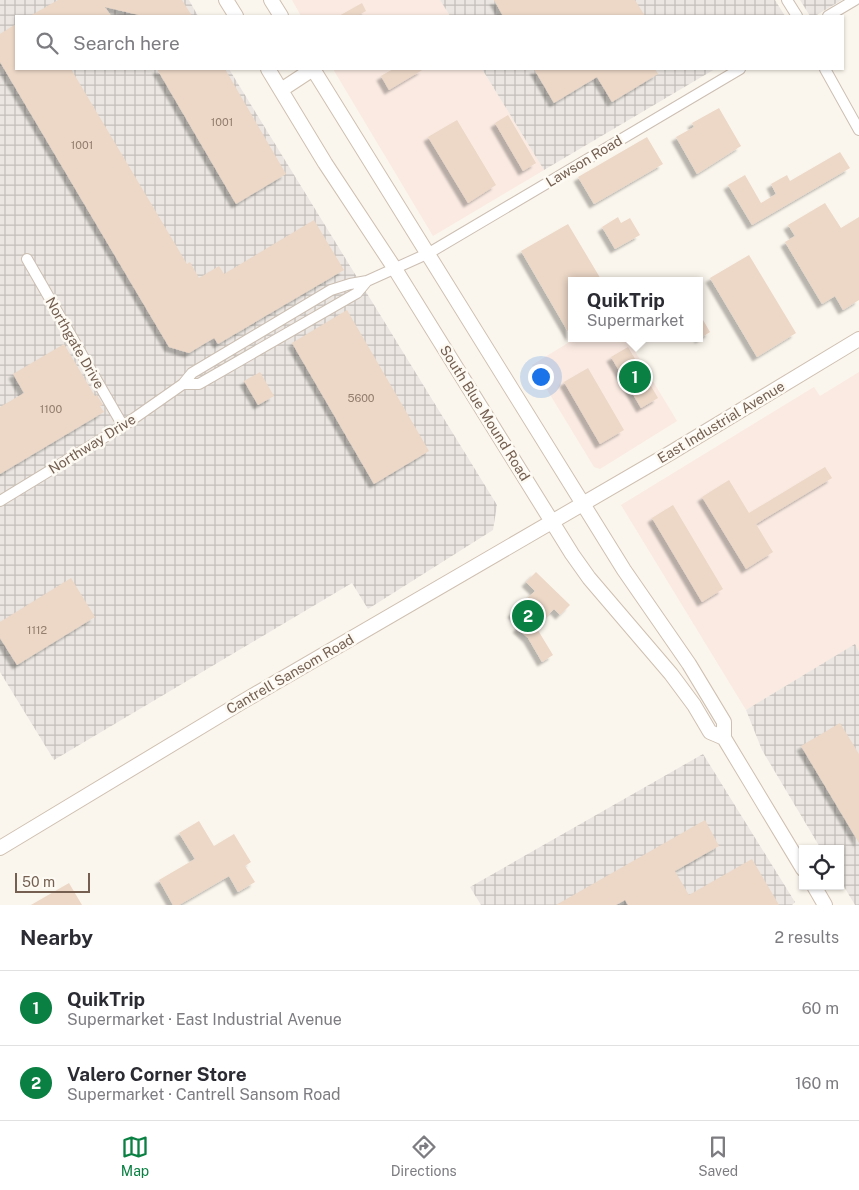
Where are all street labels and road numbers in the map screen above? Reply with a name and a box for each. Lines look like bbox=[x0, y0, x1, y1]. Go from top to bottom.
street label: Lawson Road bbox=[543, 132, 625, 190]
street label: Northgate Drive bbox=[42, 294, 108, 392]
street label: South Blue Mound Road bbox=[437, 342, 533, 484]
street label: East Industrial Avenue bbox=[655, 378, 787, 466]
street label: Northway Drive bbox=[46, 411, 138, 477]
street label: Cantrell Sansom Road bbox=[224, 631, 356, 717]

